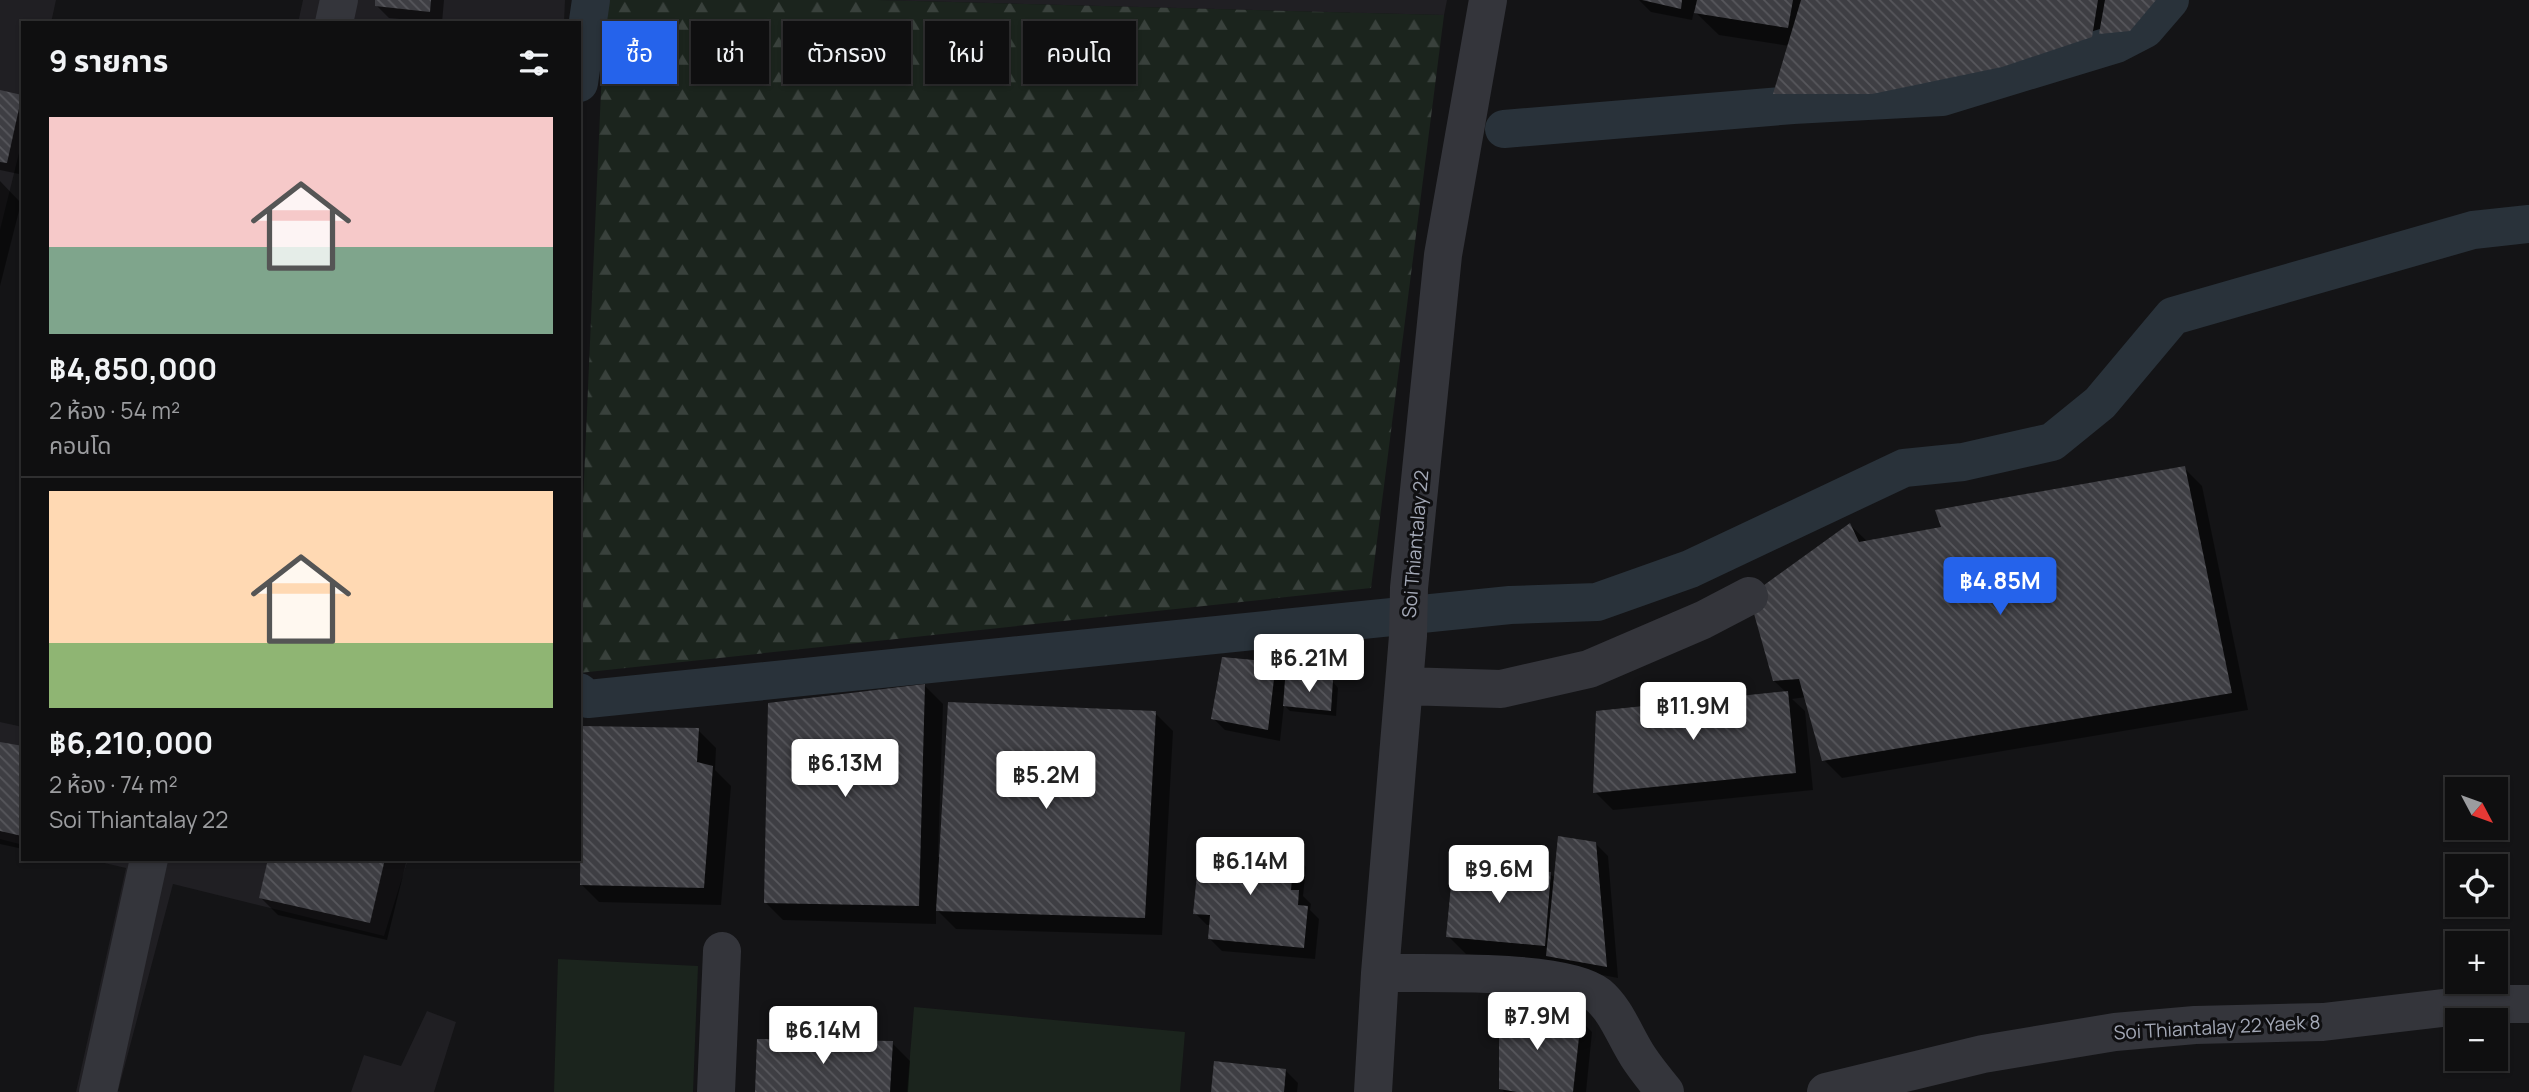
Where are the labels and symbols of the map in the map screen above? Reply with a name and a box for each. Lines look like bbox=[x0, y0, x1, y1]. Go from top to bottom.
street label: Soi Thiantalay 22 bbox=[1396, 469, 1434, 619]
pin: ฿4.85M bbox=[1943, 558, 2057, 617]
pin: ฿6.21M bbox=[1252, 634, 1366, 694]
pin: ฿11.9M bbox=[1636, 682, 1750, 742]
pin: ฿6.13M bbox=[788, 740, 902, 799]
pin: ฿5.2M bbox=[997, 752, 1095, 811]
north arrow bbox=[2445, 777, 2508, 840]
pin: ฿6.14M bbox=[1193, 838, 1307, 897]
pin: ฿9.6M bbox=[1450, 846, 1548, 905]
pin: ฿7.9M bbox=[1488, 992, 1586, 1052]
pin: ฿6.14M bbox=[766, 1006, 880, 1066]
street label: Soi Thiantalay 22 Yaek 8 bbox=[2113, 1009, 2321, 1045]

